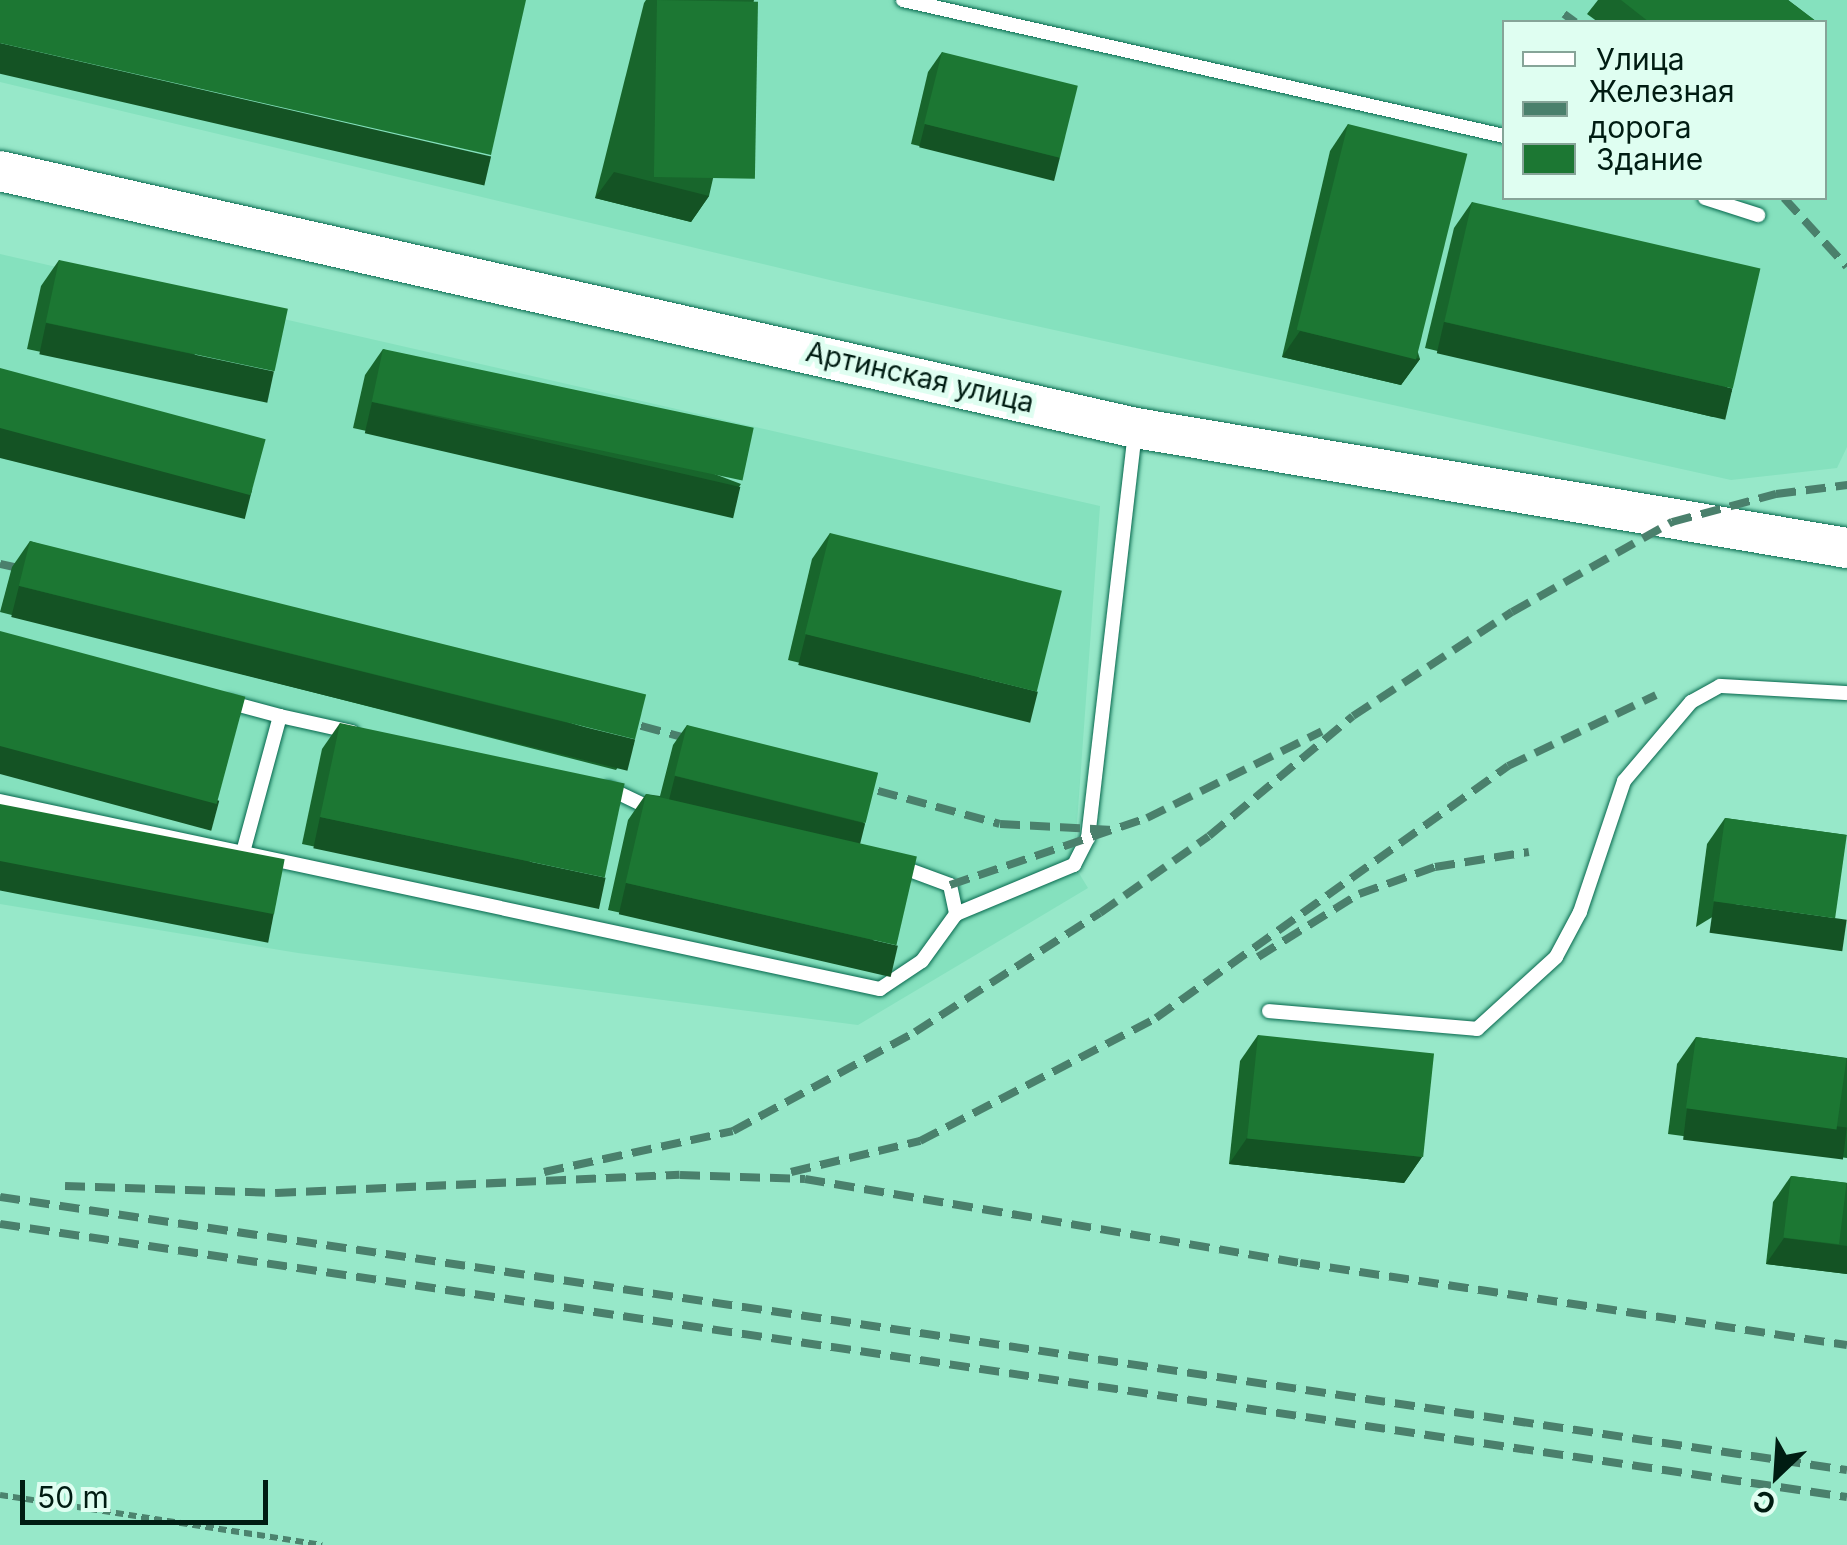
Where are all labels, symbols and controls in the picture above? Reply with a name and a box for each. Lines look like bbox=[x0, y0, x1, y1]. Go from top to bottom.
legend bbox=[1502, 20, 1827, 200]
text: Улица bbox=[1596, 41, 1685, 77]
text: Железная дорога bbox=[1588, 73, 1735, 145]
text: Здание bbox=[1596, 141, 1703, 177]
street label: Артинская улица bbox=[803, 334, 1037, 420]
north arrow bbox=[1727, 1425, 1827, 1525]
scale bar bbox=[25, 1460, 272, 1522]
text: 50 m bbox=[37, 1479, 109, 1515]
text: С bbox=[1748, 1482, 1781, 1522]

